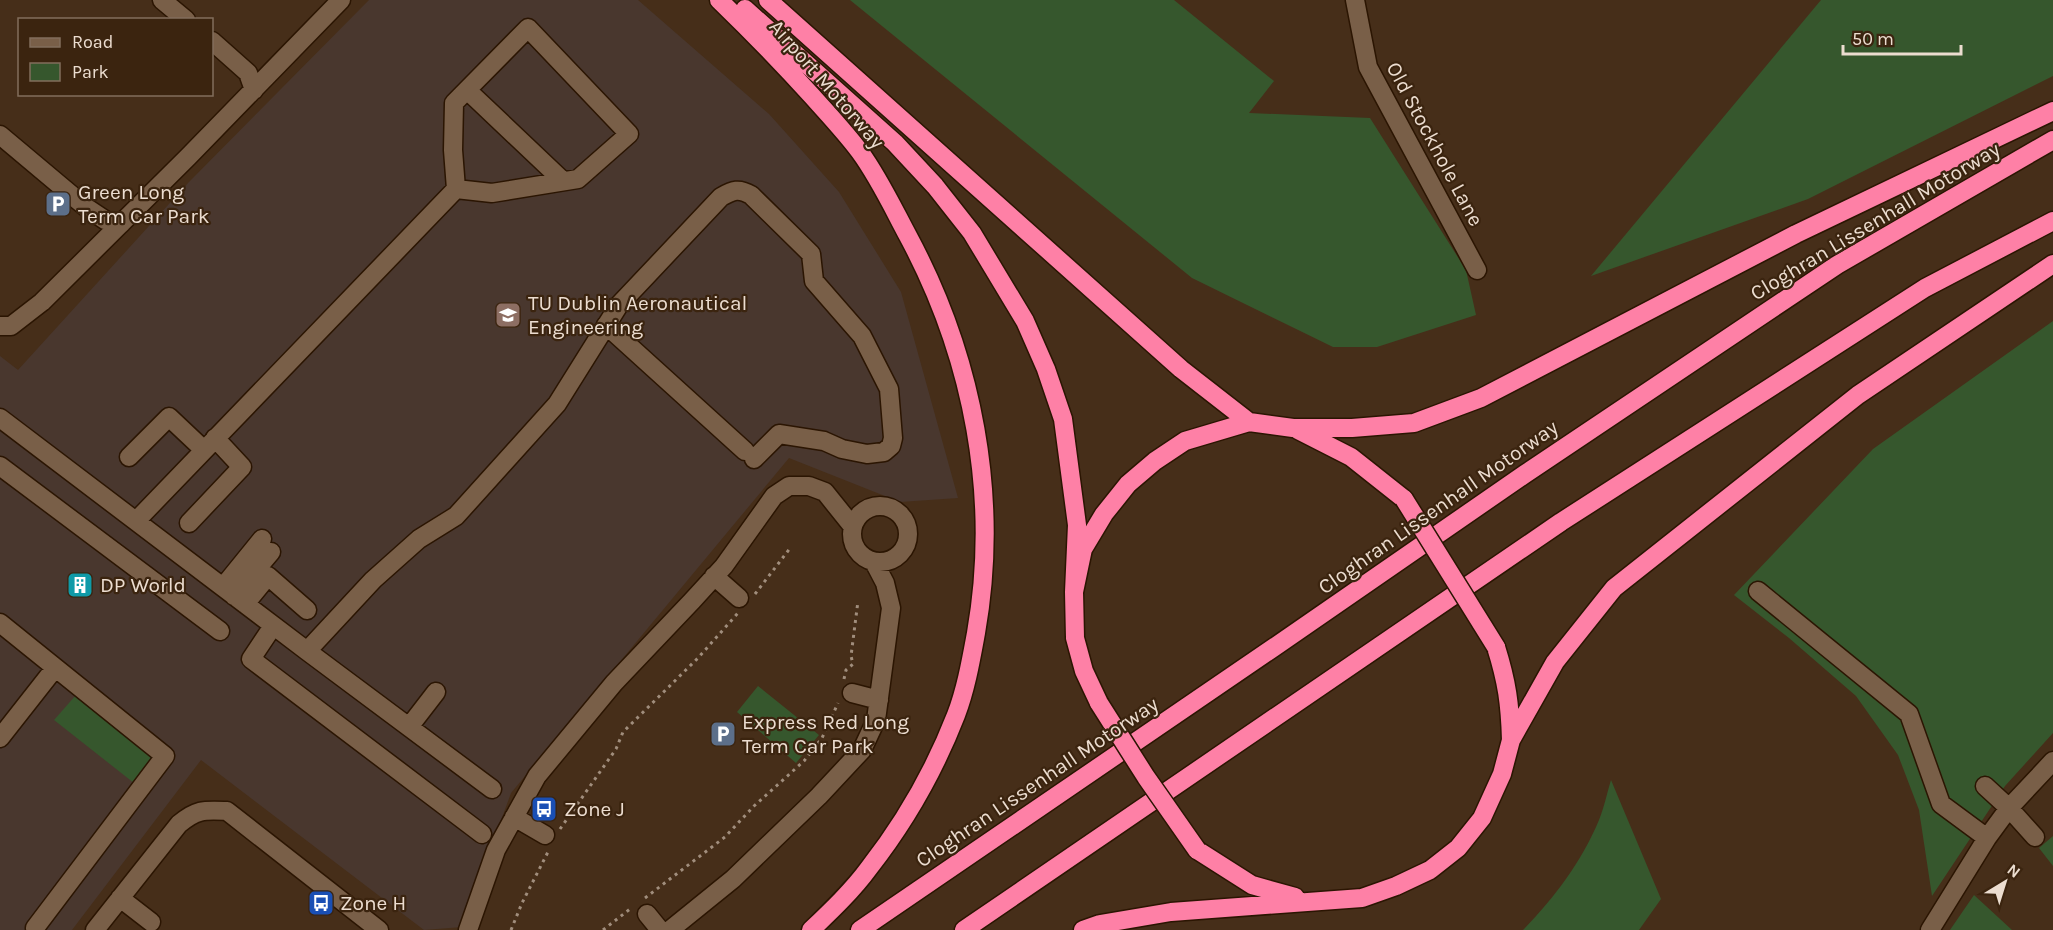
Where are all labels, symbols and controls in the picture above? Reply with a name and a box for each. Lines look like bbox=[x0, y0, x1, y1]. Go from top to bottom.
street label: Airport Motorway bbox=[765, 15, 890, 154]
legend bbox=[18, 18, 213, 96]
scale bar bbox=[1843, 18, 1962, 56]
text: 50 m bbox=[1852, 28, 1894, 50]
text: Road bbox=[72, 31, 113, 53]
street label: Old Stockhole Lane bbox=[1382, 58, 1488, 230]
text: Park bbox=[72, 61, 109, 83]
street label: Cloghran Lissenhall Motorway bbox=[1746, 137, 2004, 305]
place label: Green Long Term Car Park bbox=[78, 180, 210, 228]
parking icon: Green Long Term Car Park bbox=[43, 189, 73, 219]
place label: TU Dublin Aeronautical Engineering bbox=[528, 291, 747, 339]
school or university icon: TU Dublin Aeronautical Engineering bbox=[493, 300, 523, 330]
street label: Cloghran Lissenhall Motorway bbox=[1314, 415, 1563, 599]
building icon: DP World bbox=[65, 570, 95, 600]
place label: DP World bbox=[100, 573, 186, 597]
street label: Cloghran Lissenhall Motorway bbox=[911, 692, 1163, 872]
place label: Express Red Long Term Car Park bbox=[742, 710, 909, 758]
parking icon: Express Red Long Term Car Park bbox=[708, 719, 738, 749]
bus stop icon: Zone J bbox=[529, 794, 559, 824]
place label: Zone J bbox=[564, 797, 625, 821]
north arrow bbox=[1975, 852, 2035, 912]
text: N bbox=[2004, 860, 2024, 882]
bus stop icon: Zone H bbox=[306, 888, 336, 918]
place label: Zone H bbox=[340, 891, 406, 915]

